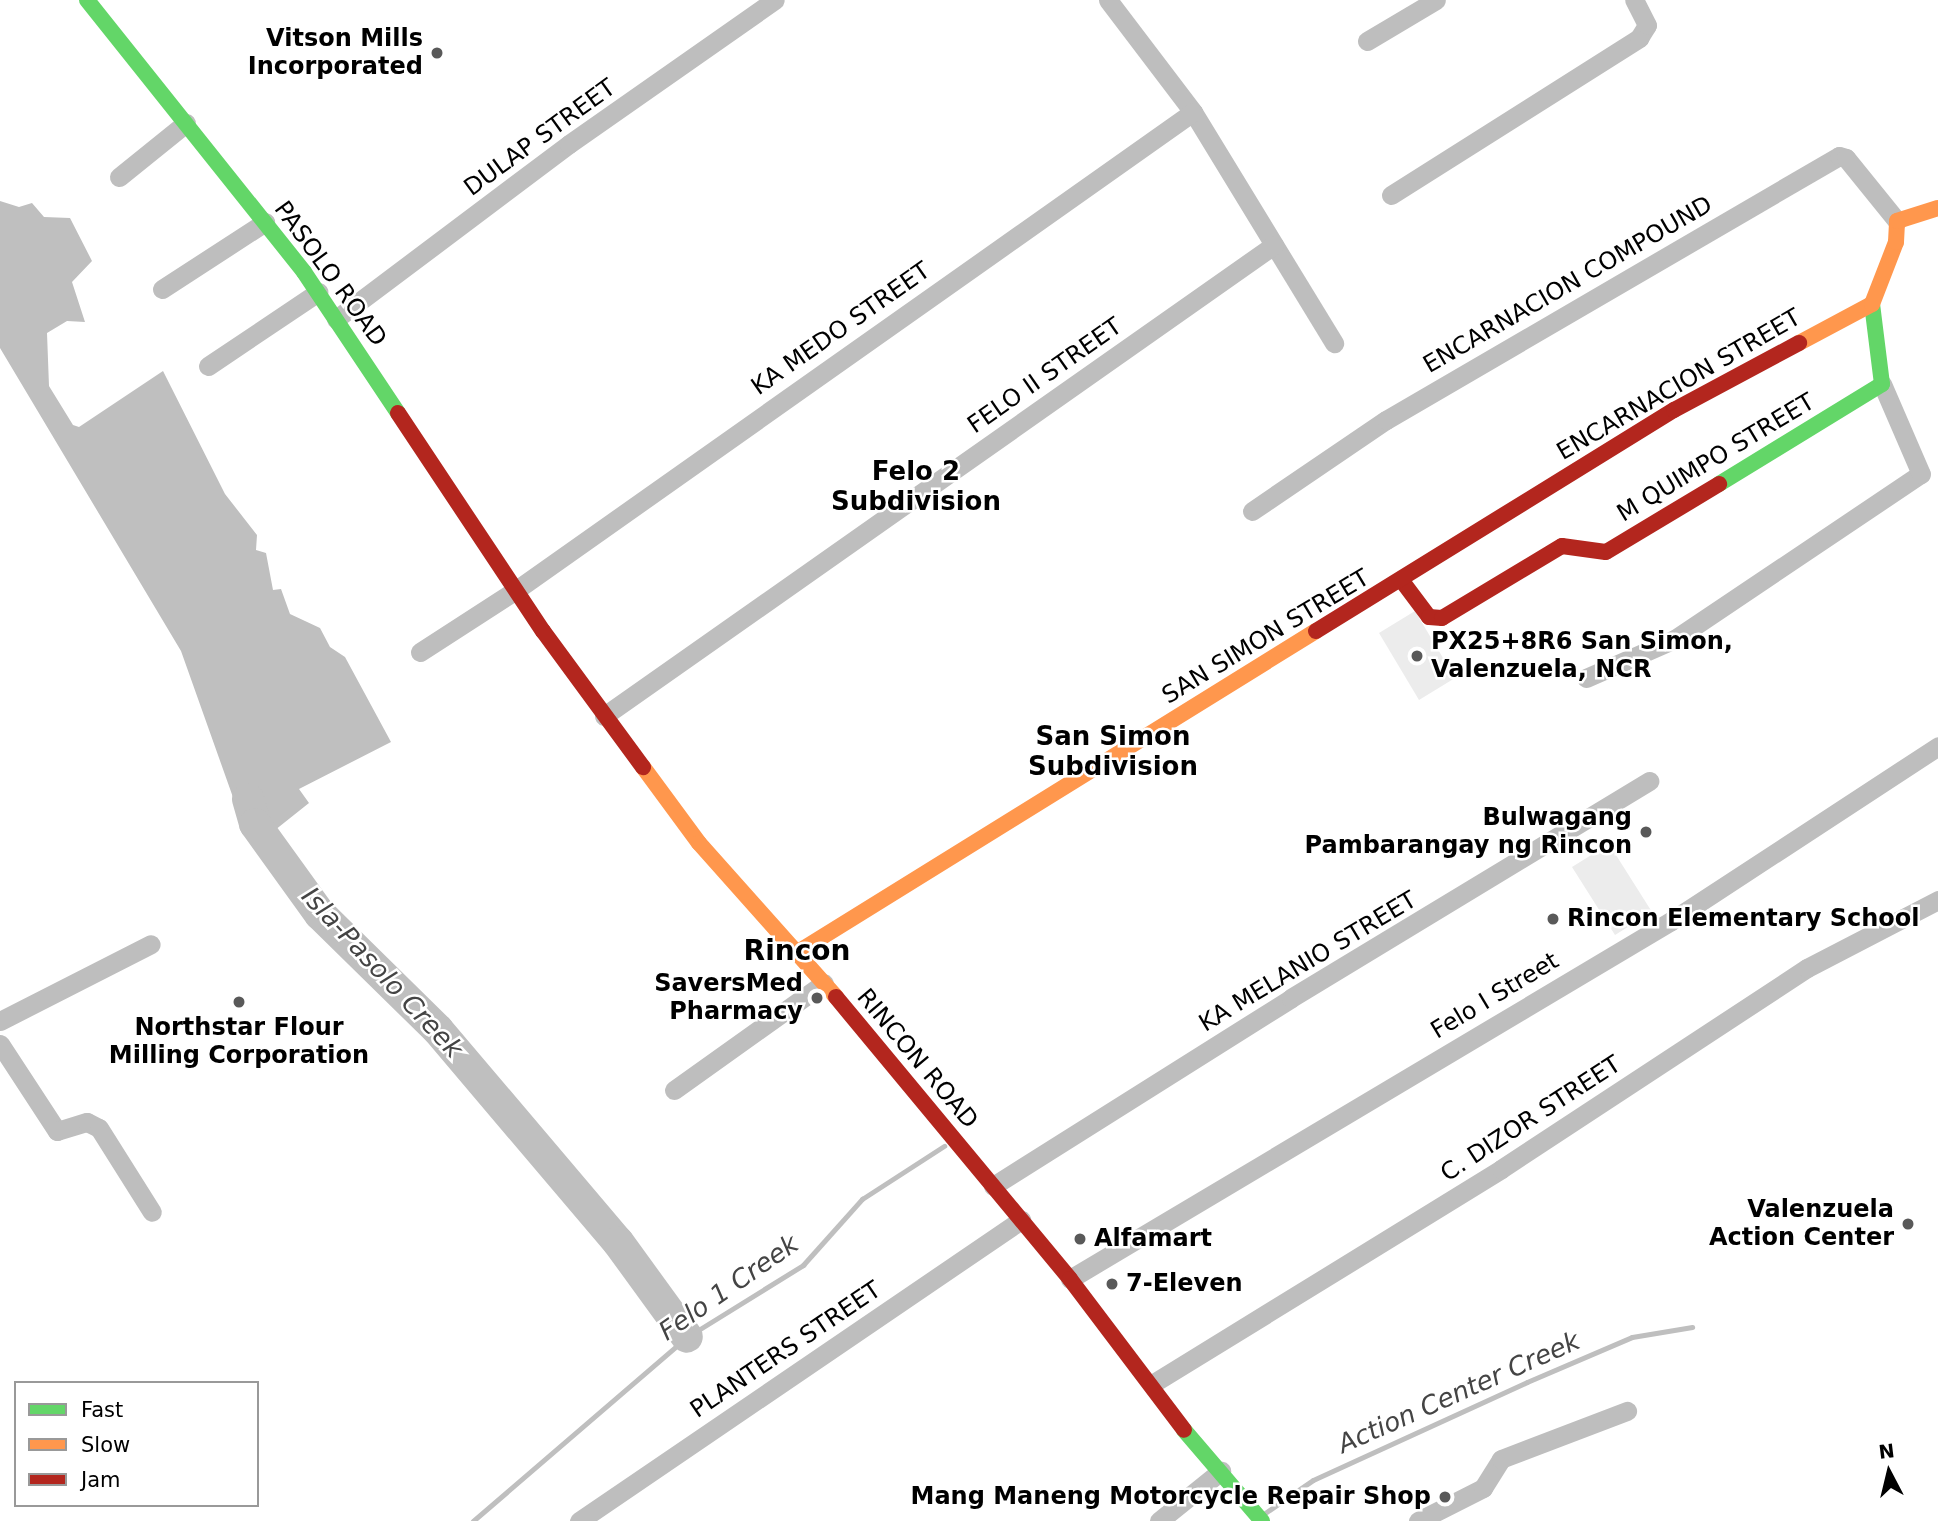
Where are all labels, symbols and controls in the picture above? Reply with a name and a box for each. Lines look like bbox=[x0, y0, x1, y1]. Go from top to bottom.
place label: Vitson Mills Incorporated bbox=[248, 25, 423, 81]
marker: Vitson Mills Incorporated bbox=[429, 45, 445, 61]
street label: DULAP STREET bbox=[459, 73, 621, 203]
street label: ENCARNACION COMPOUND bbox=[1418, 190, 1718, 380]
street label: PASOLO ROAD bbox=[268, 196, 392, 352]
street label: KA MEDO STREET bbox=[746, 256, 936, 402]
street label: ENCARNACION STREET bbox=[1552, 303, 1806, 467]
street label: FELO II STREET bbox=[962, 312, 1128, 440]
street label: M QUIMPO STREET bbox=[1612, 388, 1820, 528]
district label: Felo 2 Subdivision bbox=[831, 456, 1001, 518]
street label: SAN SIMON STREET bbox=[1157, 564, 1375, 710]
place label: PX25+8R6 San Simon, Valenzuela, NCR bbox=[1431, 628, 1733, 684]
marker: PX25+8R6 San Simon, Valenzuela, NCR bbox=[1409, 648, 1425, 664]
district label: San Simon Subdivision bbox=[1028, 721, 1198, 782]
place label: Bulwagang Pambarangay ng Rincon bbox=[1305, 804, 1632, 860]
marker: Bulwagang Pambarangay ng Rincon bbox=[1638, 824, 1654, 840]
water label: Isla-Pasolo Creek bbox=[295, 881, 469, 1065]
street label: KA MELANIO STREET bbox=[1194, 886, 1422, 1038]
place label: Rincon Elementary School bbox=[1567, 905, 1920, 933]
marker: Rincon Elementary School bbox=[1545, 911, 1561, 927]
district label: Rincon bbox=[744, 934, 850, 968]
street label: Felo Ⅰ Street bbox=[1426, 947, 1564, 1045]
place label: SaversMed Pharmacy bbox=[654, 970, 803, 1026]
street label: RINCON ROAD bbox=[850, 983, 984, 1135]
marker: SaversMed Pharmacy bbox=[809, 990, 825, 1006]
marker: Northstar Flour Milling Corporation bbox=[231, 994, 247, 1010]
place label: Northstar Flour Milling Corporation bbox=[109, 1014, 369, 1070]
street label: C. DIZOR STREET bbox=[1436, 1050, 1626, 1188]
place label: Valenzuela Action Center bbox=[1709, 1196, 1894, 1252]
marker: Valenzuela Action Center bbox=[1900, 1216, 1916, 1232]
place label: Alfamart bbox=[1094, 1225, 1212, 1253]
water label: Felo 1 Creek bbox=[653, 1228, 805, 1348]
marker: Alfamart bbox=[1072, 1231, 1088, 1247]
place label: 7-Eleven bbox=[1126, 1270, 1243, 1298]
street label: PLANTERS STREET bbox=[685, 1276, 887, 1424]
marker: 7-Eleven bbox=[1104, 1276, 1120, 1292]
water label: Action Center Creek bbox=[1333, 1326, 1585, 1460]
legend bbox=[14, 1381, 259, 1507]
text: Fast bbox=[81, 1398, 123, 1422]
text: Slow bbox=[81, 1433, 130, 1457]
north arrow bbox=[1854, 1437, 1924, 1507]
text: N bbox=[1877, 1439, 1896, 1463]
text: Jam bbox=[81, 1468, 121, 1492]
place label: Mang Maneng Motorcycle Repair Shop bbox=[911, 1483, 1431, 1511]
marker: Mang Maneng Motorcycle Repair Shop bbox=[1437, 1489, 1453, 1505]

